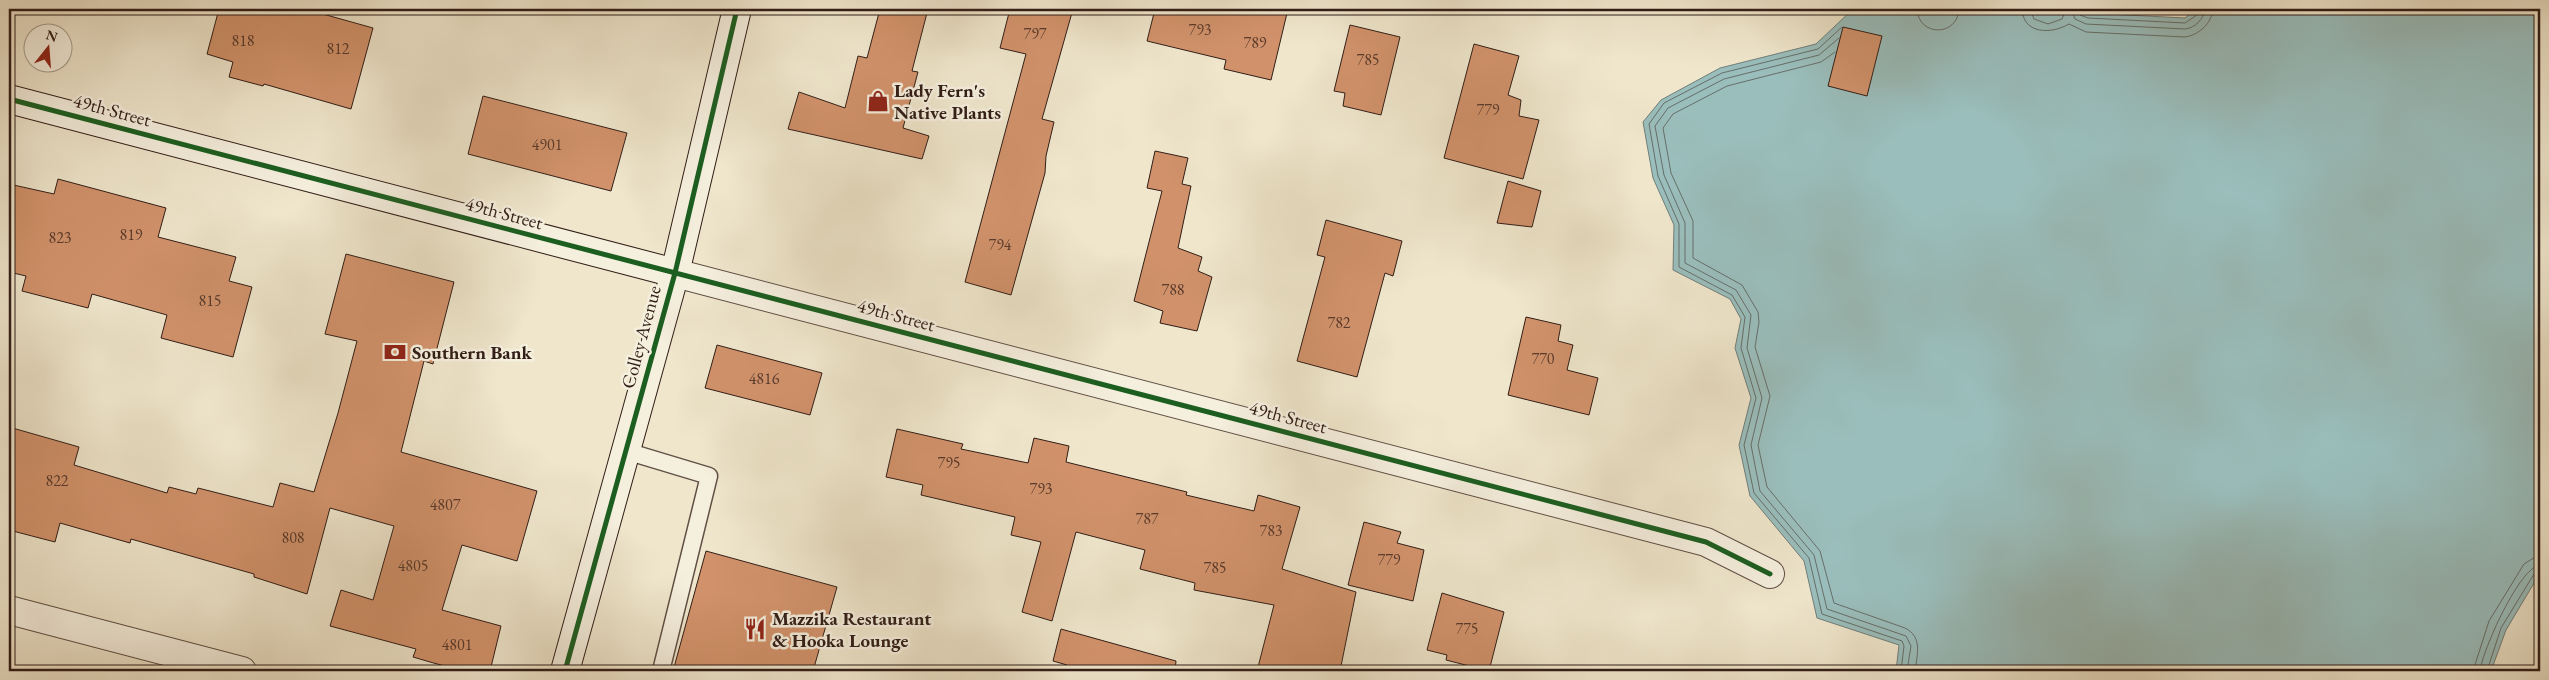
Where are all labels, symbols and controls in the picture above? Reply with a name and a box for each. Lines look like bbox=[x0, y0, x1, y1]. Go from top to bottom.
house number: 793 bbox=[1188, 19, 1212, 40]
north arrow bbox=[22, 22, 72, 72]
house number: 797 bbox=[1023, 23, 1047, 44]
text: N bbox=[44, 25, 60, 46]
house number: 818 bbox=[231, 30, 255, 51]
house number: 789 bbox=[1243, 32, 1267, 53]
house number: 812 bbox=[326, 38, 350, 59]
house number: 785 bbox=[1356, 49, 1380, 70]
place label: Lady Fern's Native Plants bbox=[894, 78, 1001, 125]
street label: 49th Street bbox=[70, 88, 154, 132]
shop icon: Lady Fern's Native Plants bbox=[865, 88, 891, 114]
house number: 779 bbox=[1476, 99, 1500, 120]
house number: 4901 bbox=[532, 134, 562, 155]
street label: 49th Street bbox=[462, 191, 546, 235]
house number: 819 bbox=[119, 224, 143, 245]
house number: 823 bbox=[48, 227, 72, 248]
house number: 794 bbox=[988, 234, 1012, 255]
house number: 788 bbox=[1161, 279, 1185, 300]
street label: Colley Avenue bbox=[615, 283, 667, 391]
house number: 815 bbox=[198, 290, 222, 311]
street label: 49th Street bbox=[854, 293, 938, 337]
house number: 782 bbox=[1327, 312, 1351, 333]
bank icon: Southern Bank bbox=[382, 339, 408, 365]
place label: Southern Bank bbox=[412, 340, 532, 365]
house number: 770 bbox=[1531, 348, 1555, 369]
house number: 4816 bbox=[749, 368, 780, 389]
street label: 49th Street bbox=[1246, 395, 1330, 439]
house number: 795 bbox=[937, 452, 961, 473]
house number: 822 bbox=[45, 470, 69, 491]
house number: 793 bbox=[1029, 478, 1053, 499]
house number: 4807 bbox=[430, 494, 461, 515]
house number: 787 bbox=[1135, 508, 1159, 529]
house number: 783 bbox=[1259, 520, 1283, 541]
house number: 808 bbox=[281, 527, 305, 548]
house number: 779 bbox=[1377, 549, 1401, 570]
house number: 4805 bbox=[398, 555, 428, 576]
house number: 785 bbox=[1203, 557, 1227, 578]
place label: Mazzika Restaurant & Hooka Lounge bbox=[772, 606, 931, 653]
restaurant icon: Mazzika Restaurant & Hooka Lounge bbox=[742, 616, 768, 642]
house number: 775 bbox=[1455, 618, 1479, 639]
house number: 4801 bbox=[442, 634, 472, 655]

